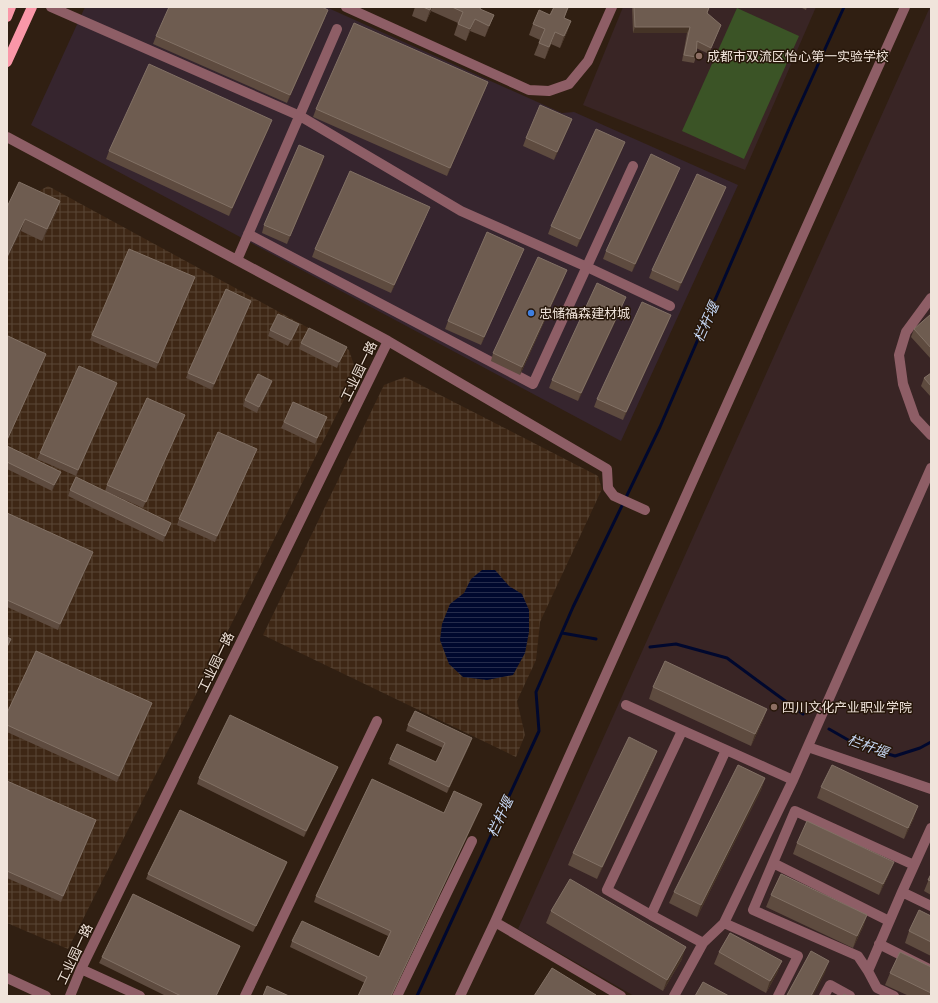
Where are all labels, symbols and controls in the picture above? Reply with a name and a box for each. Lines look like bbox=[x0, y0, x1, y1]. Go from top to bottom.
place label: 成都市双流区怡心第一实验学校 bbox=[707, 48, 889, 65]
marker: 成都市双流区怡心第一实验学校 bbox=[694, 51, 704, 61]
water label: 栏杆堰 bbox=[689, 297, 724, 345]
place label: 忠储福森建材城 bbox=[539, 305, 630, 322]
marker: 忠储福森建材城 bbox=[526, 308, 536, 318]
street label: 工业园一路 bbox=[337, 338, 381, 404]
street label: 工业园一路 bbox=[194, 629, 238, 695]
place label: 四川文化产业职业学院 bbox=[782, 699, 912, 716]
marker: 四川文化产业职业学院 bbox=[769, 702, 779, 712]
water label: 栏杆堰 bbox=[845, 730, 893, 762]
water label: 栏杆堰 bbox=[483, 792, 518, 840]
street label: 工业园一路 bbox=[54, 921, 96, 987]

